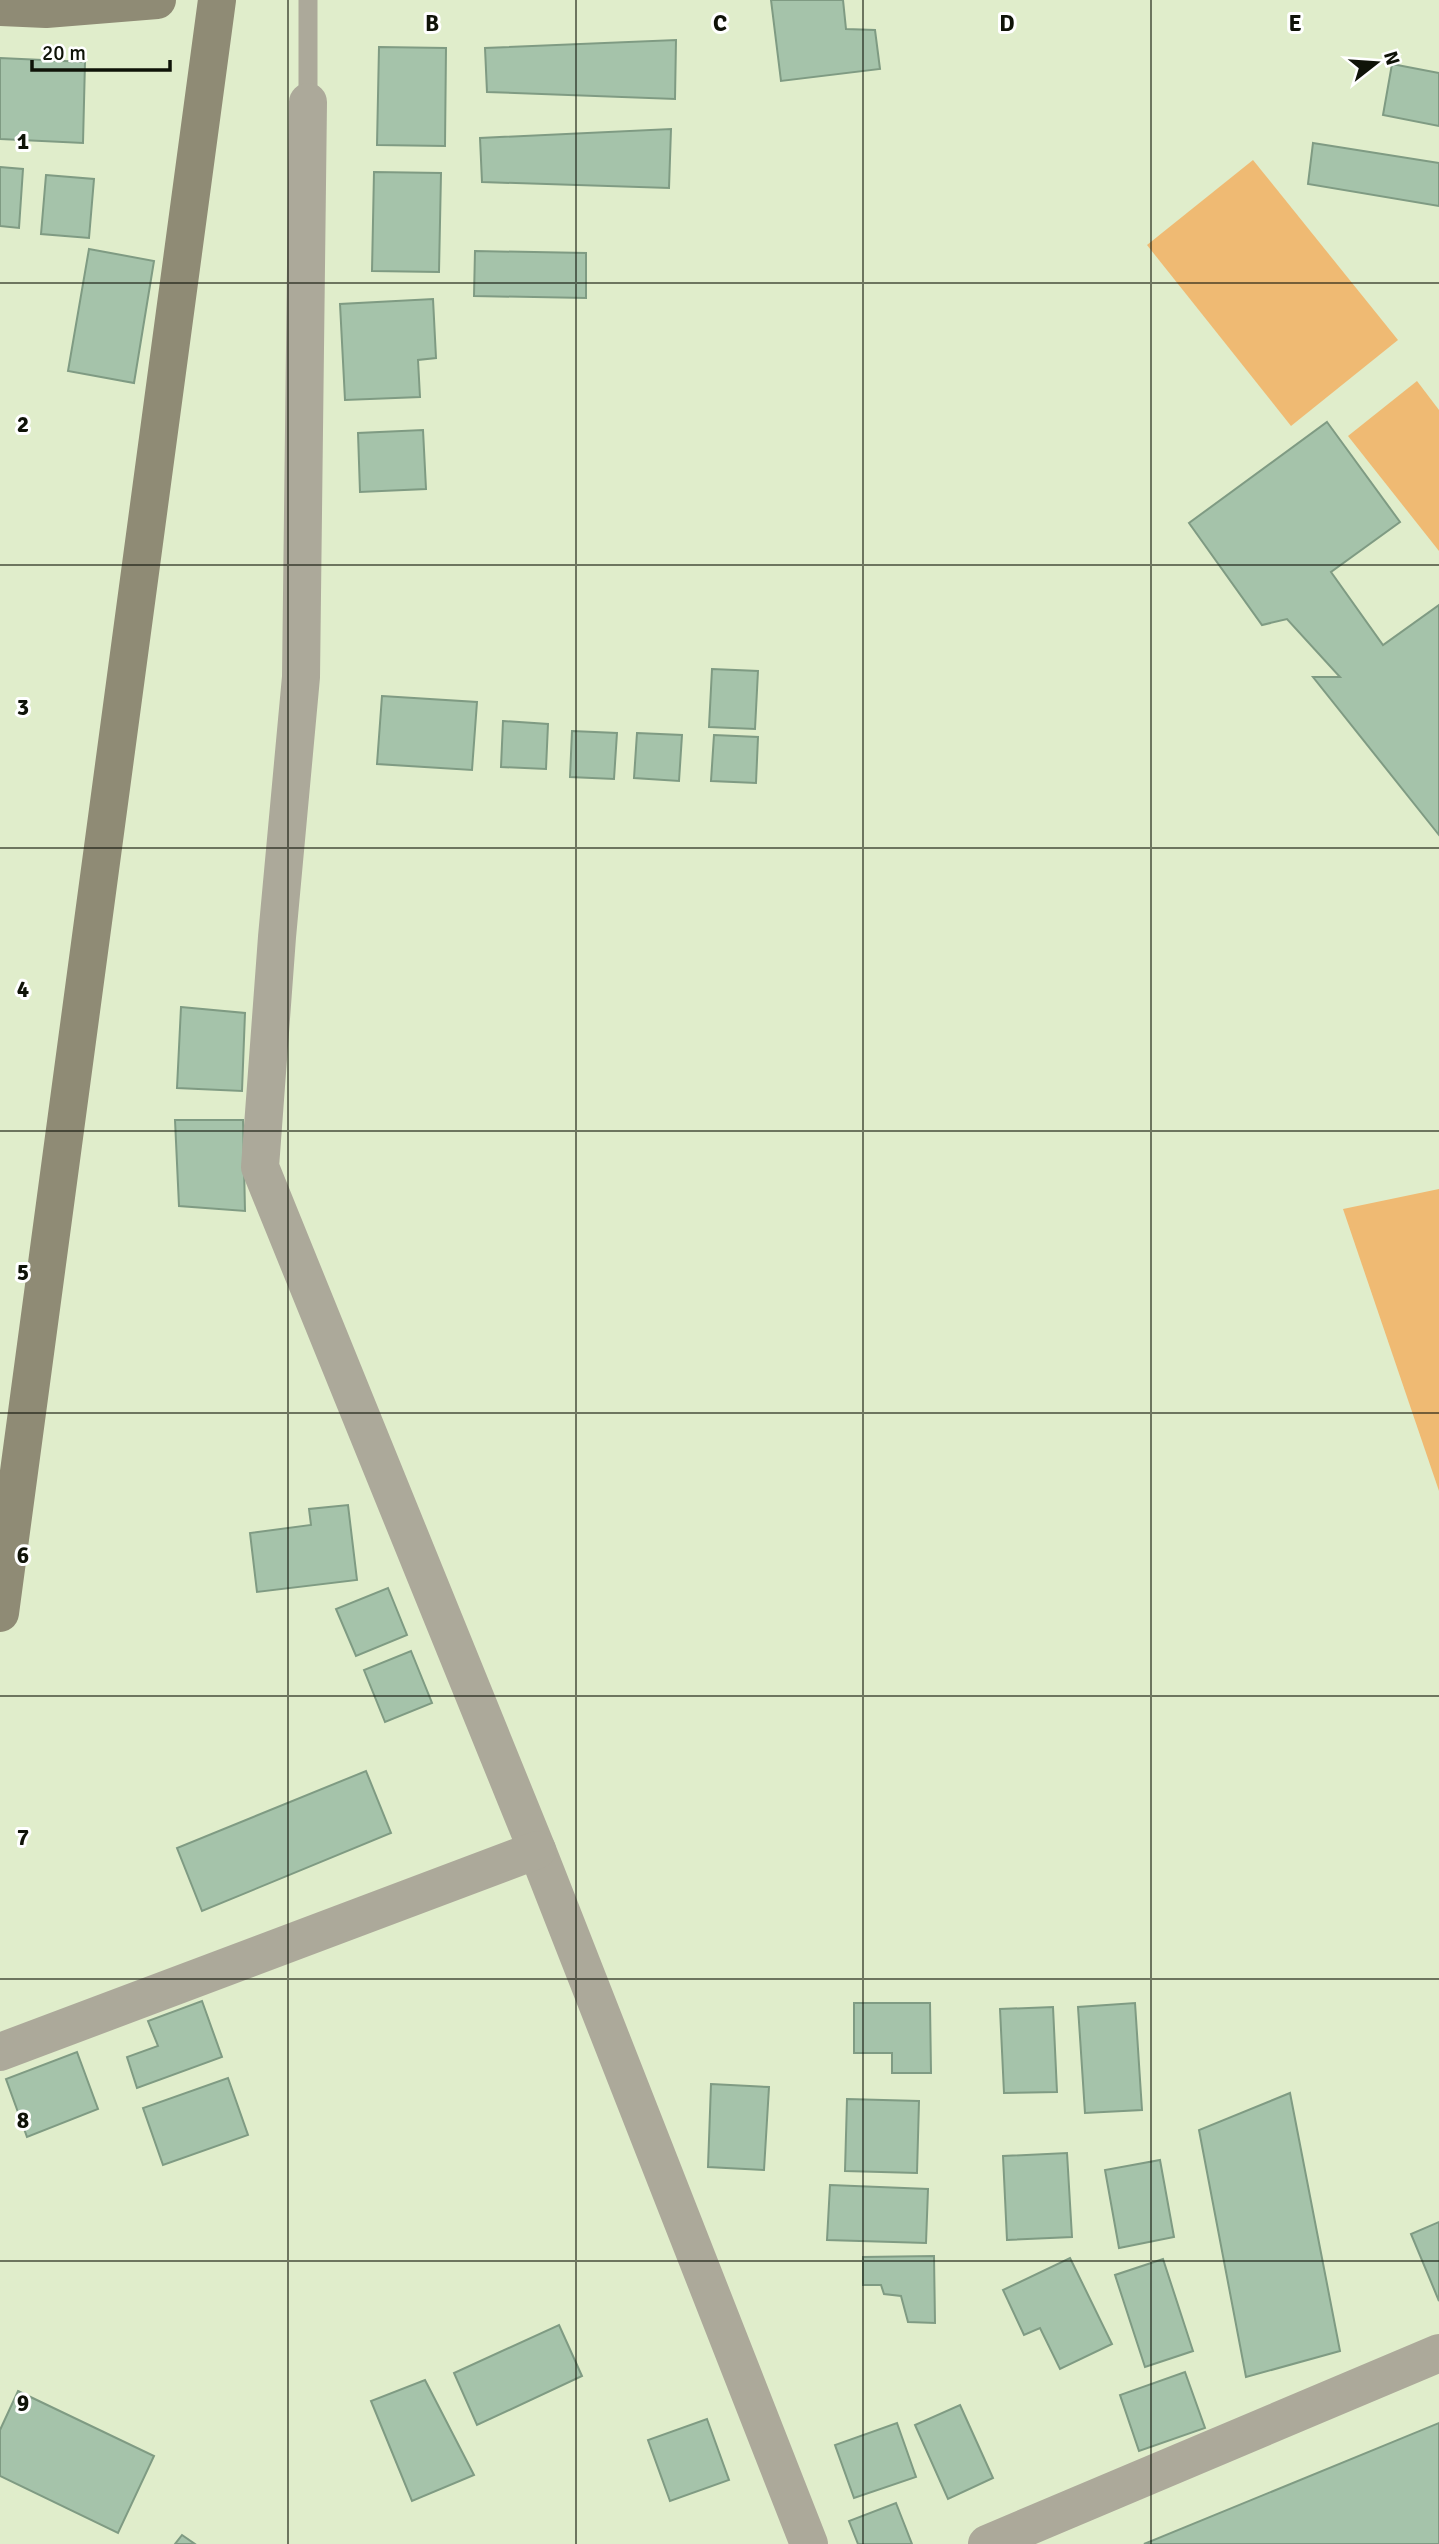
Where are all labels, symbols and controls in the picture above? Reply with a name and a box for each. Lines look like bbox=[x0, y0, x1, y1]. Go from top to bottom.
text: B bbox=[425, 9, 439, 38]
text: C bbox=[713, 9, 727, 38]
text: D bbox=[999, 9, 1015, 38]
text: E bbox=[1288, 9, 1302, 38]
scale bar bbox=[32, 28, 170, 72]
north arrow bbox=[1341, 28, 1411, 98]
text: 20 m bbox=[42, 40, 86, 66]
text: N bbox=[1378, 48, 1405, 68]
text: 1 bbox=[17, 127, 29, 156]
text: 2 bbox=[17, 410, 29, 439]
text: 3 bbox=[17, 693, 29, 722]
text: 4 bbox=[17, 975, 29, 1004]
text: 5 bbox=[17, 1258, 29, 1287]
text: 6 bbox=[17, 1541, 29, 1570]
text: 7 bbox=[17, 1823, 29, 1852]
text: 8 bbox=[17, 2106, 29, 2135]
text: 9 bbox=[17, 2389, 29, 2418]

